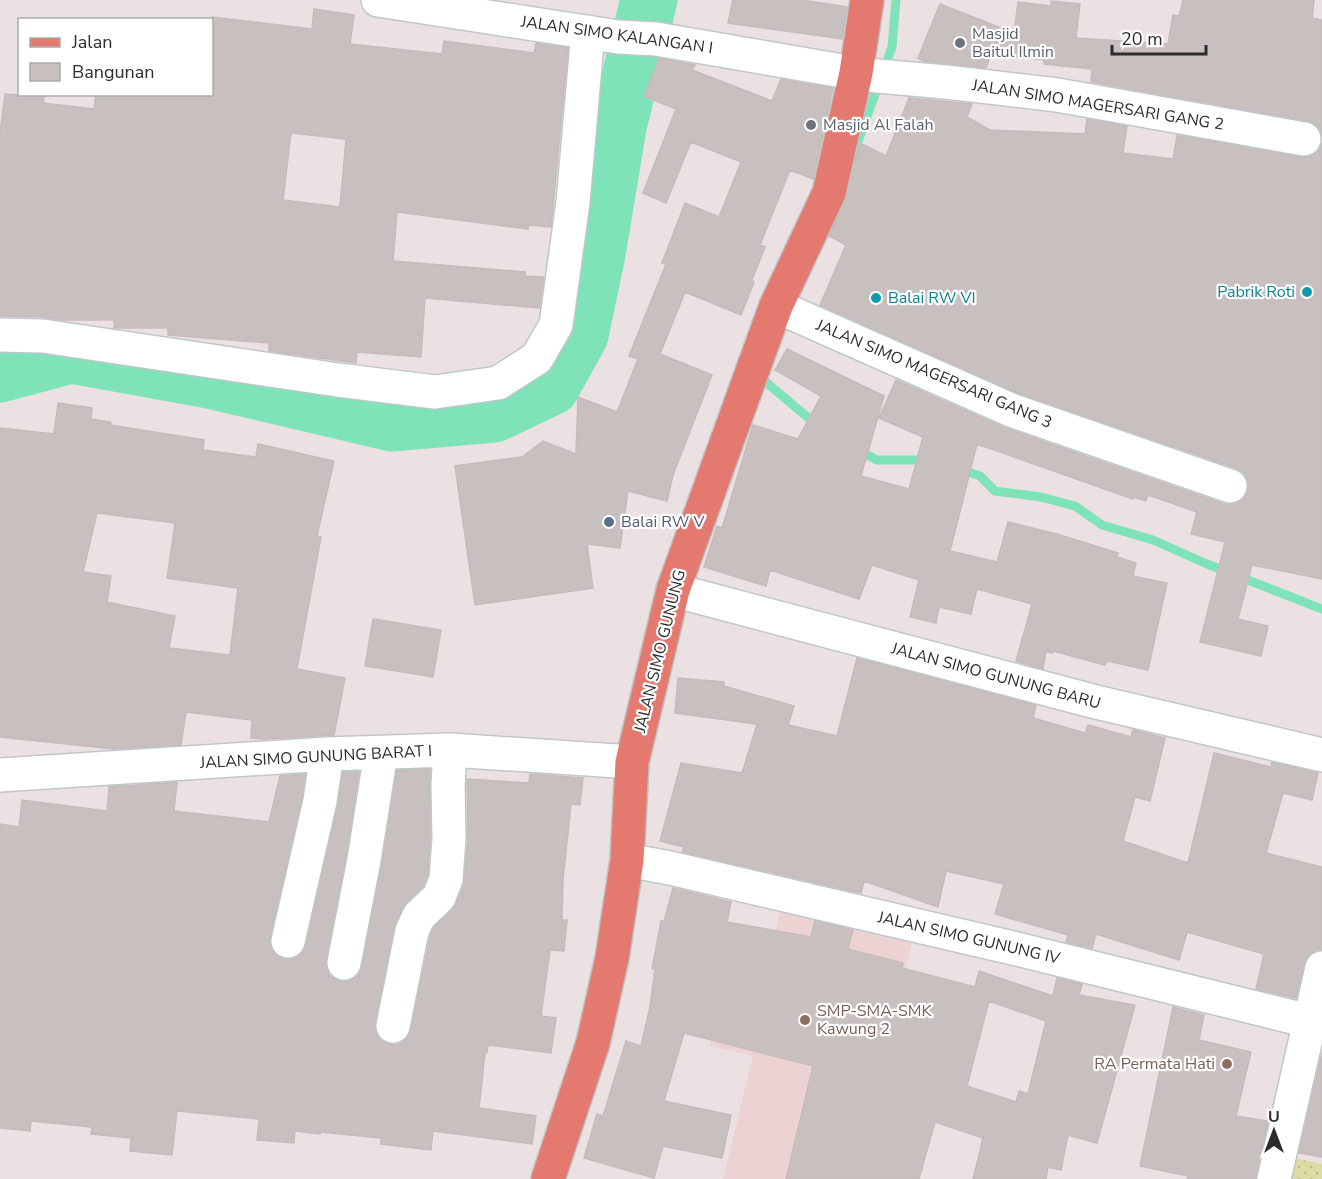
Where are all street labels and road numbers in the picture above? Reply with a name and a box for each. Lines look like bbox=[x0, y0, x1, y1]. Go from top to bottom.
street label: JALAN SIMO KALANGAN I bbox=[519, 11, 714, 59]
street label: JALAN SIMO MAGERSARI GANG 2 bbox=[970, 74, 1225, 136]
street label: JALAN SIMO MAGERSARI GANG 3 bbox=[812, 314, 1055, 434]
street label: JALAN SIMO GUNUNG bbox=[629, 567, 691, 736]
street label: JALAN SIMO GUNUNG BARU bbox=[888, 637, 1103, 715]
street label: JALAN SIMO GUNUNG BARAT I bbox=[198, 740, 433, 774]
street label: JALAN SIMO GUNUNG IV bbox=[875, 906, 1063, 970]

